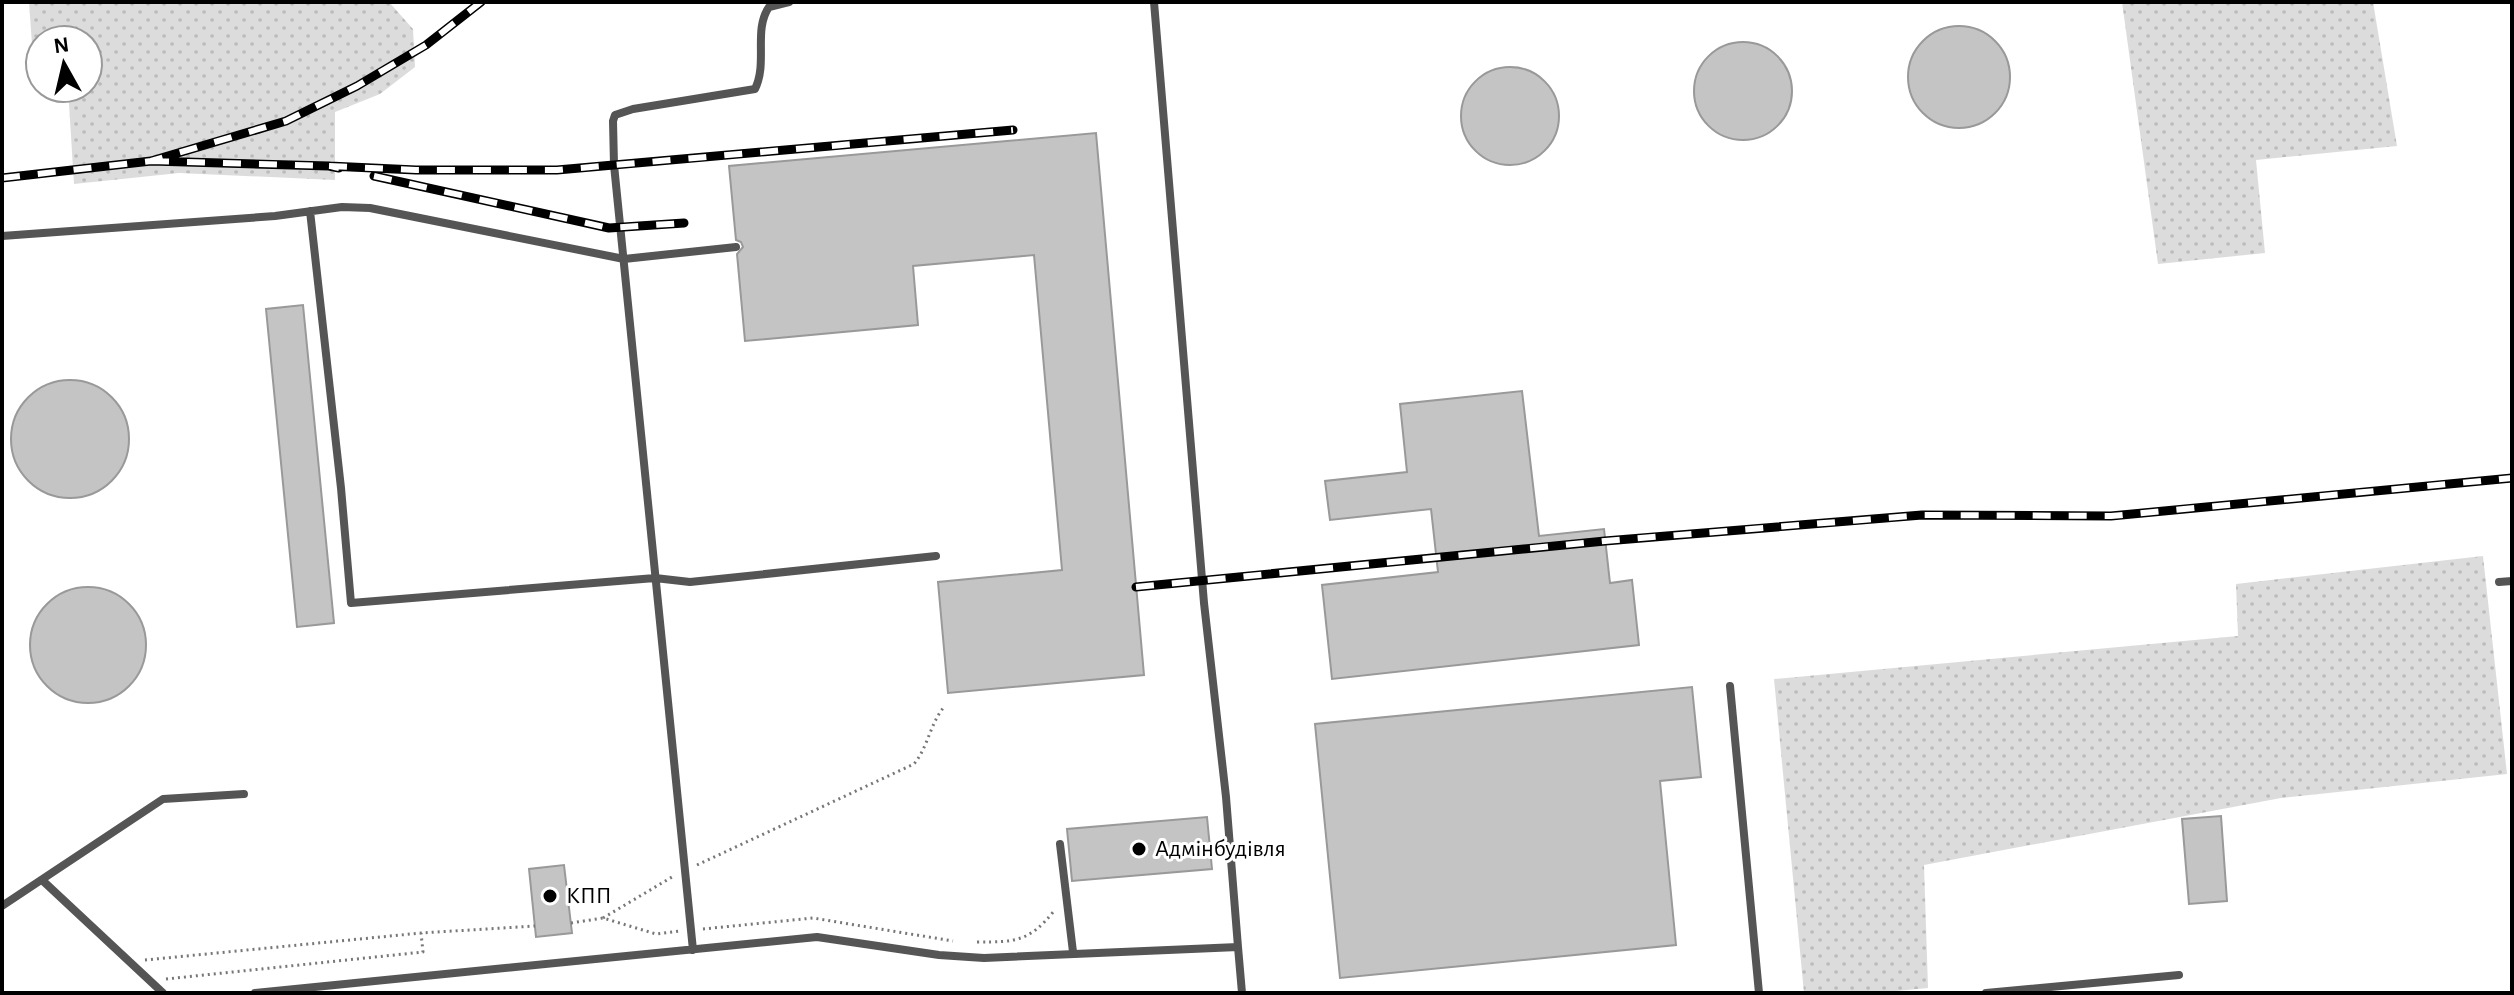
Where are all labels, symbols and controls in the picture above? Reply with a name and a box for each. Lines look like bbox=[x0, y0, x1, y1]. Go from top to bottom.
north arrow bbox=[24, 24, 104, 104]
text: N bbox=[52, 33, 70, 57]
place label: Адмінбудівля bbox=[1155, 837, 1286, 861]
marker: Адмінбудівля bbox=[1130, 840, 1148, 858]
place label: КПП bbox=[566, 884, 612, 908]
marker: КПП bbox=[541, 887, 559, 905]

